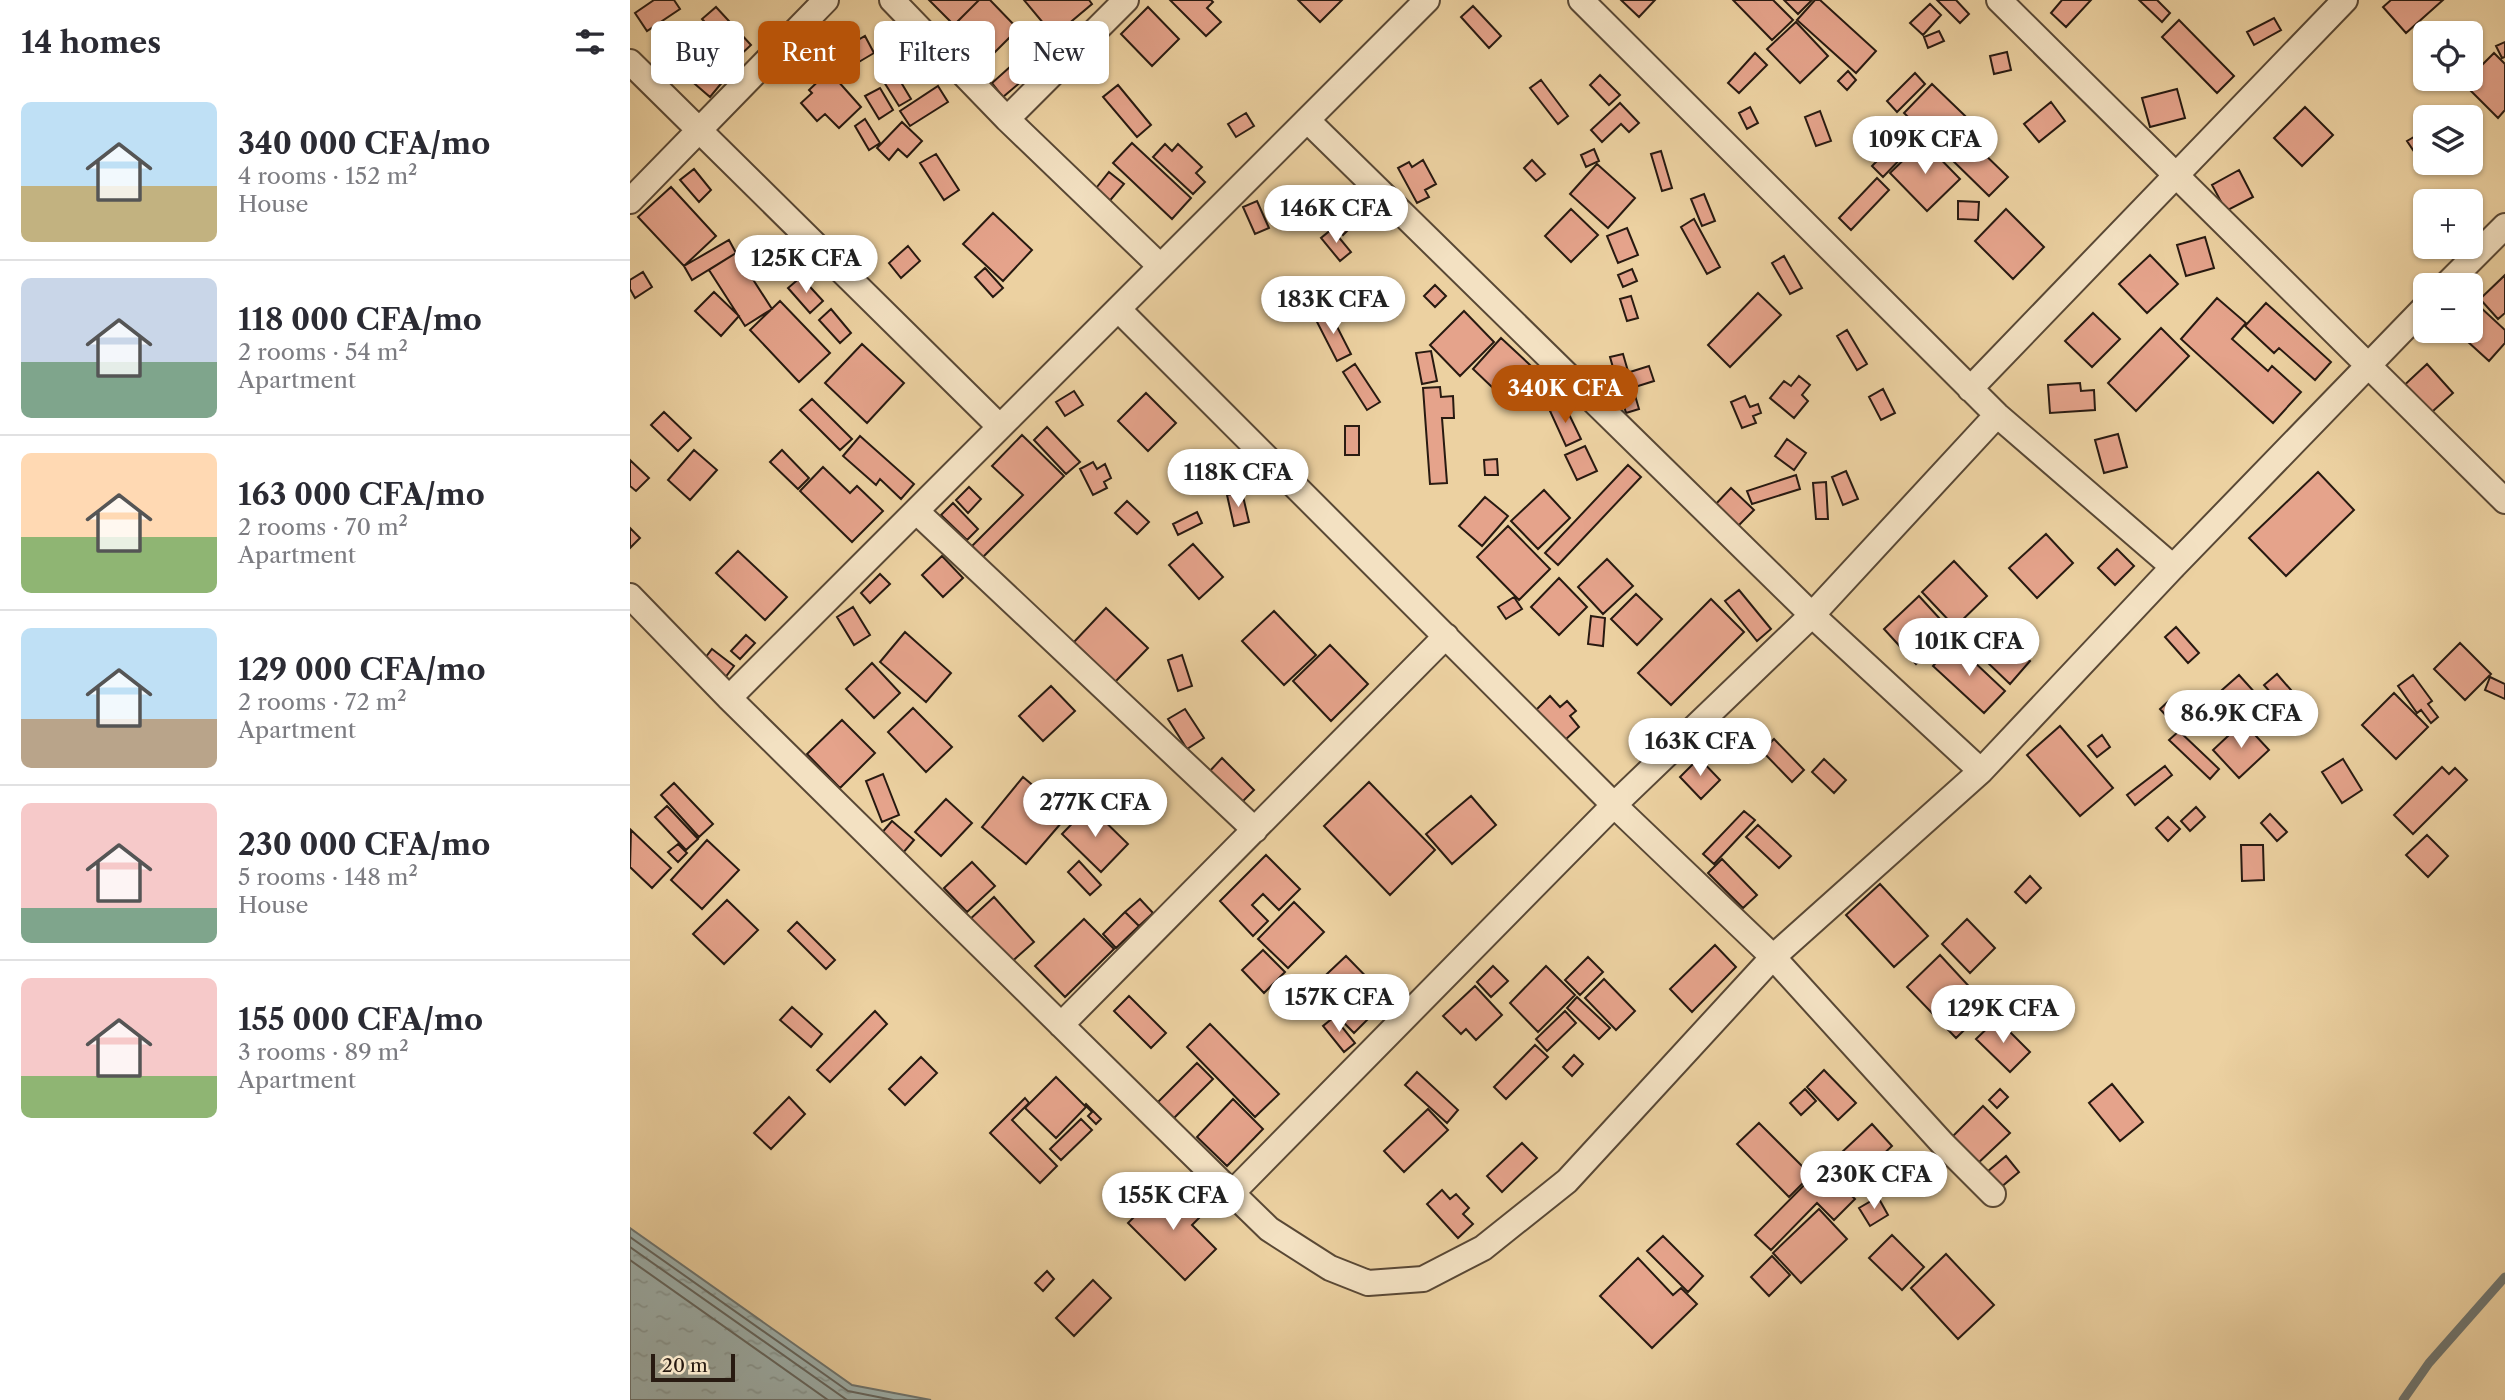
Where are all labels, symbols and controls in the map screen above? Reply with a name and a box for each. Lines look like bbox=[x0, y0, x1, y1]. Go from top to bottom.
chip: Buy bbox=[651, 21, 744, 84]
chip: Rent bbox=[758, 21, 860, 84]
chip: Filters bbox=[874, 21, 995, 84]
chip: New bbox=[1009, 21, 1109, 84]
map controls bbox=[2413, 21, 2483, 343]
button: locate bbox=[2413, 21, 2483, 91]
icon: filters bbox=[571, 23, 609, 61]
text: 14 homes bbox=[21, 24, 161, 61]
button: layers bbox=[2413, 105, 2483, 175]
pin: 109K CFA bbox=[1853, 116, 1997, 176]
text: 340 000 CFA/mo bbox=[238, 125, 490, 162]
text: 109K CFA bbox=[1869, 125, 1981, 153]
icon: home bbox=[77, 130, 161, 214]
text: 4 rooms · 152 m² bbox=[238, 162, 418, 190]
pin: 146K CFA bbox=[1264, 186, 1408, 245]
button: + bbox=[2413, 189, 2483, 259]
text: House bbox=[238, 190, 308, 218]
text: 146K CFA bbox=[1280, 194, 1392, 222]
pin: 125K CFA bbox=[734, 236, 878, 295]
text: 125K CFA bbox=[751, 244, 861, 272]
button: − bbox=[2413, 273, 2483, 343]
pin: 183K CFA bbox=[1261, 276, 1405, 336]
text: 183K CFA bbox=[1277, 285, 1389, 313]
text: 118 000 CFA/mo bbox=[238, 301, 482, 338]
icon: home bbox=[77, 306, 161, 390]
text: 2 rooms · 54 m² bbox=[238, 338, 408, 366]
text: Apartment bbox=[238, 366, 356, 394]
pin: 340K CFA bbox=[1493, 366, 1637, 425]
text: 340K CFA bbox=[1507, 374, 1623, 402]
pin: 118K CFA bbox=[1166, 449, 1310, 509]
text: 118K CFA bbox=[1184, 458, 1292, 486]
text: 163 000 CFA/mo bbox=[238, 476, 485, 513]
icon: home bbox=[77, 481, 161, 565]
text: 2 rooms · 70 m² bbox=[238, 513, 408, 541]
text: Apartment bbox=[238, 541, 356, 569]
pin: 101K CFA bbox=[1897, 618, 2041, 678]
text: 101K CFA bbox=[1914, 627, 2024, 655]
text: 129 000 CFA/mo bbox=[238, 651, 486, 688]
icon: home bbox=[77, 656, 161, 740]
text: 2 rooms · 72 m² bbox=[238, 688, 407, 716]
pin: 86.9K CFA bbox=[2161, 690, 2321, 750]
text: 86.9K CFA bbox=[2180, 699, 2302, 727]
text: Apartment bbox=[238, 716, 356, 744]
pin: 163K CFA bbox=[1628, 718, 1772, 778]
text: 163K CFA bbox=[1644, 727, 1756, 755]
pin: 277K CFA bbox=[1023, 780, 1167, 839]
text: 277K CFA bbox=[1039, 788, 1151, 816]
text: 230 000 CFA/mo bbox=[238, 826, 490, 863]
icon: home bbox=[77, 831, 161, 915]
text: 5 rooms · 148 m² bbox=[238, 863, 418, 891]
text: House bbox=[238, 891, 308, 919]
pin: 157K CFA bbox=[1267, 974, 1411, 1034]
text: 157K CFA bbox=[1284, 983, 1394, 1011]
pin: 129K CFA bbox=[1931, 986, 2075, 1045]
text: 129K CFA bbox=[1947, 994, 2059, 1022]
text: 155 000 CFA/mo bbox=[238, 1001, 483, 1038]
icon: home bbox=[77, 1006, 161, 1090]
text: 3 rooms · 89 m² bbox=[238, 1038, 409, 1066]
text: Apartment bbox=[238, 1066, 356, 1094]
pin: 230K CFA bbox=[1802, 1152, 1946, 1211]
text: 230K CFA bbox=[1816, 1160, 1932, 1188]
pin: 155K CFA bbox=[1101, 1172, 1245, 1232]
text: 155K CFA bbox=[1118, 1181, 1228, 1209]
scale bar bbox=[651, 1351, 735, 1383]
text: 20 m bbox=[662, 1354, 708, 1377]

